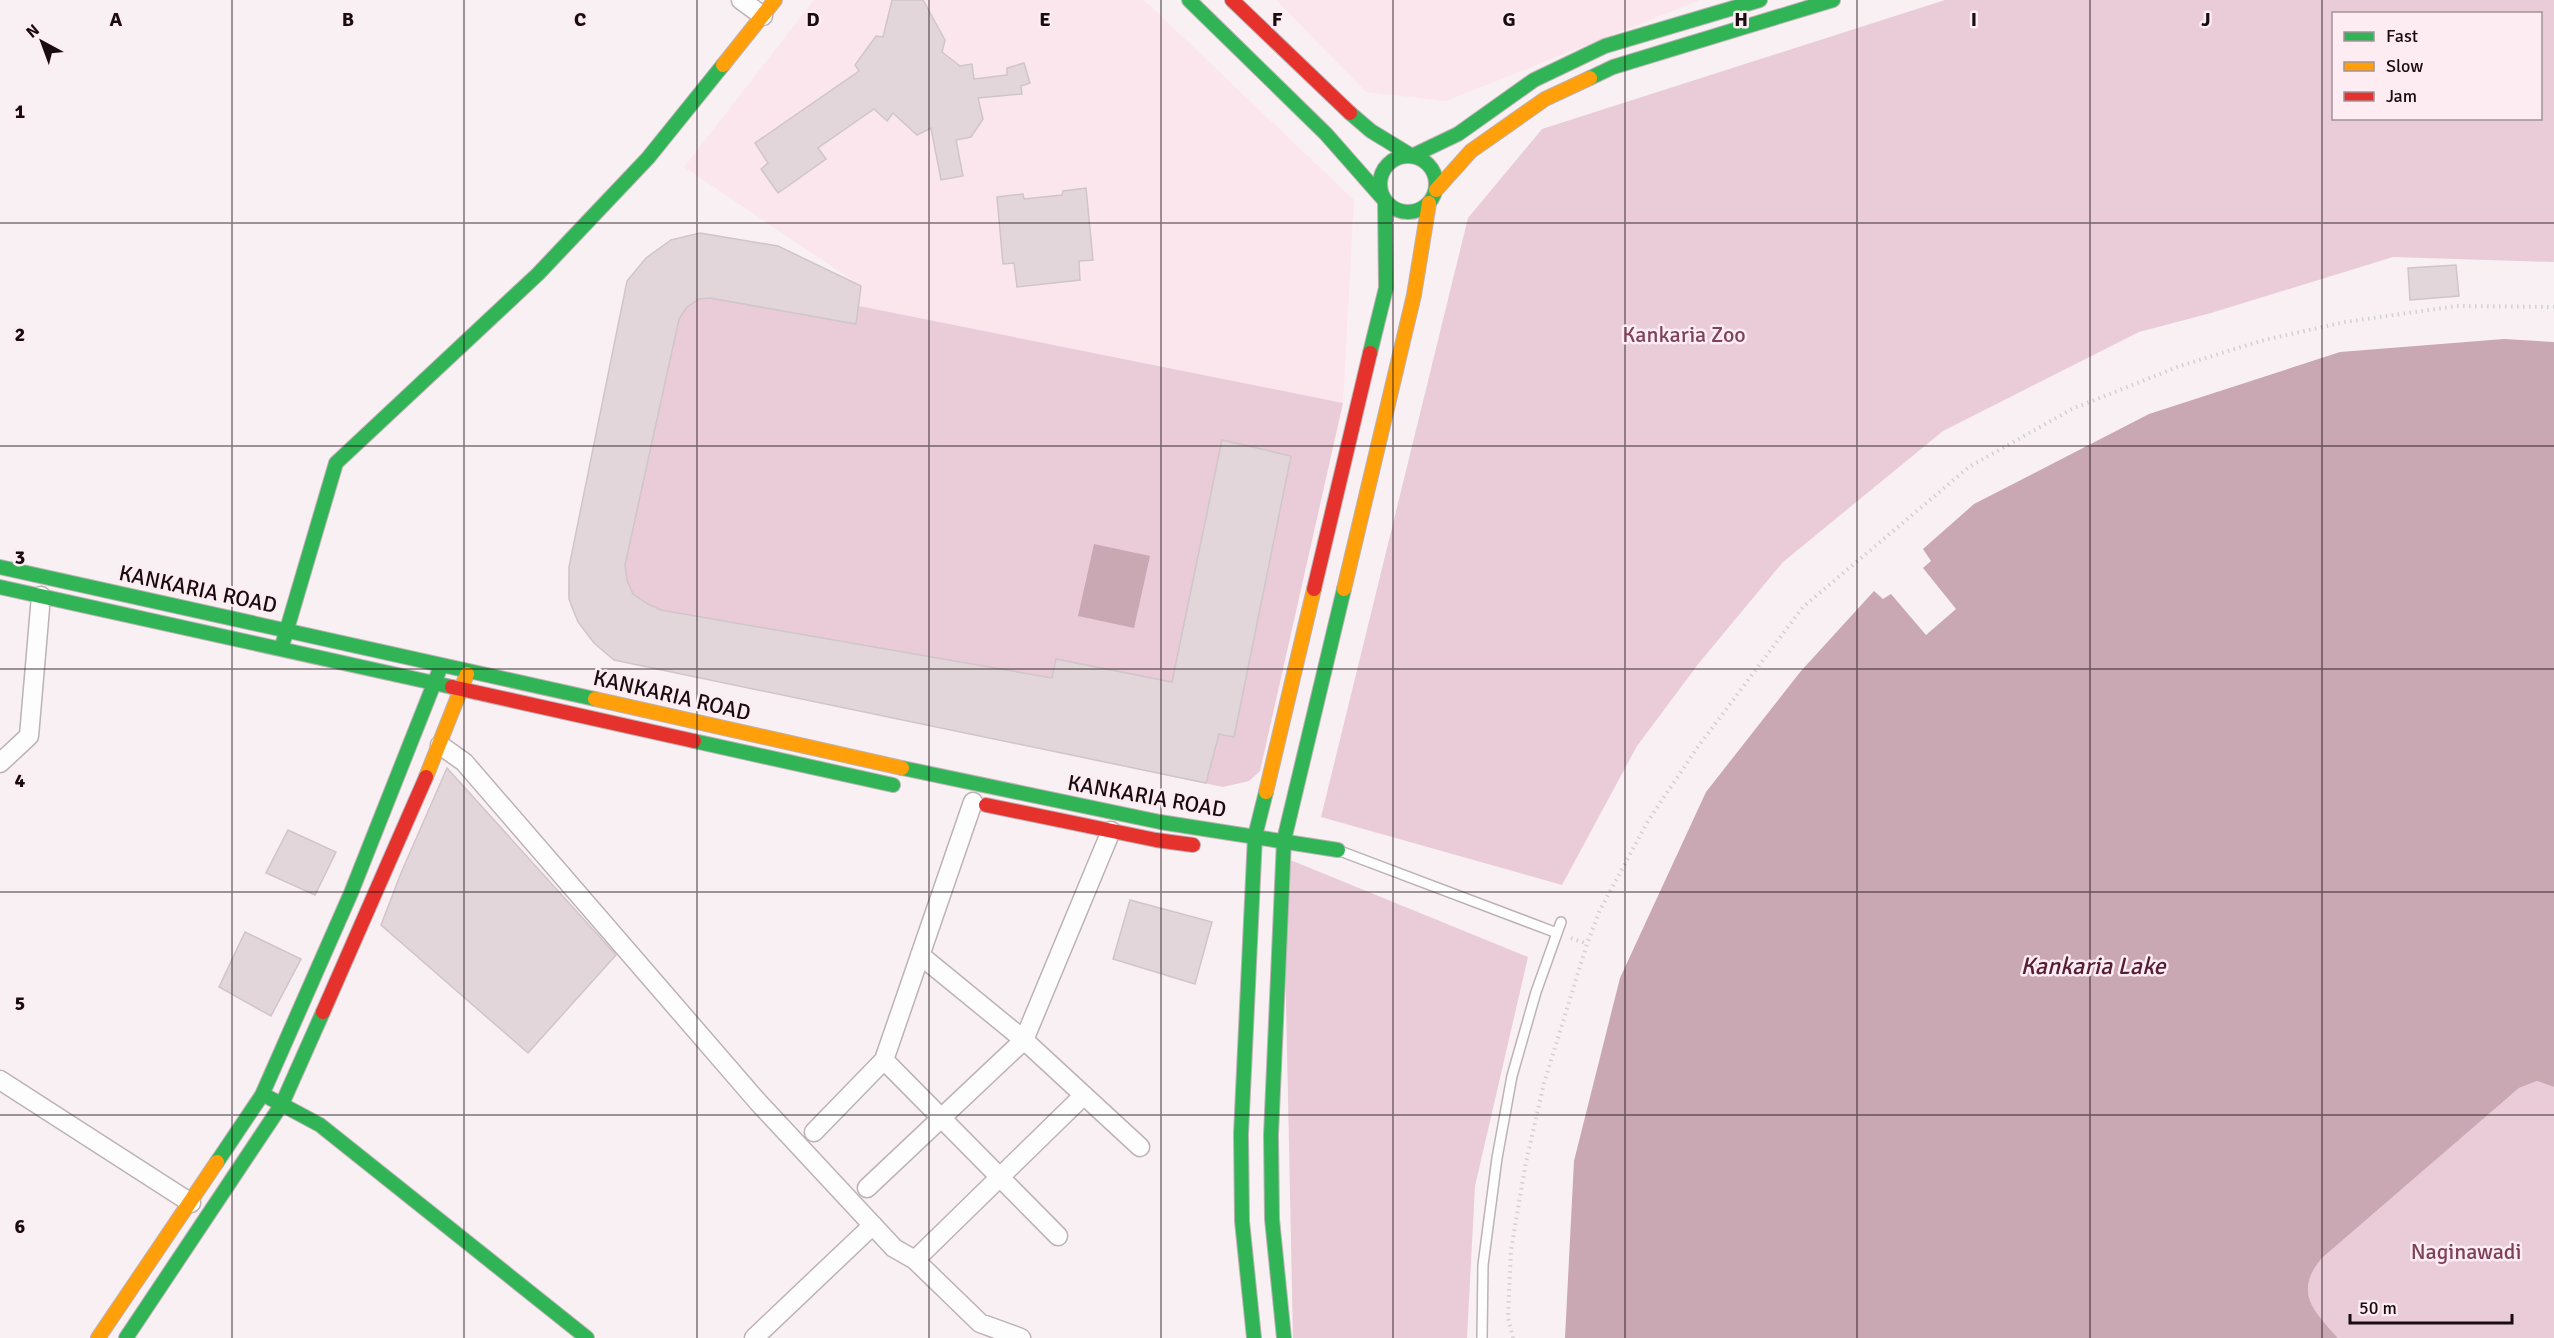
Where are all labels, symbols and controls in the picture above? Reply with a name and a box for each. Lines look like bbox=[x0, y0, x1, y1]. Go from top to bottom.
text: A bbox=[110, 7, 123, 32]
text: B bbox=[342, 7, 354, 32]
text: C bbox=[574, 7, 586, 32]
text: D bbox=[806, 7, 820, 32]
text: E bbox=[1039, 7, 1051, 32]
text: F bbox=[1272, 7, 1283, 32]
text: G bbox=[1502, 7, 1516, 32]
text: H bbox=[1734, 7, 1748, 32]
text: I bbox=[1971, 7, 1977, 32]
text: J bbox=[2201, 7, 2211, 32]
north arrow bbox=[12, 12, 72, 72]
legend bbox=[2332, 12, 2542, 120]
text: N bbox=[22, 20, 44, 43]
text: Fast bbox=[2386, 25, 2418, 47]
text: Slow bbox=[2386, 55, 2423, 77]
text: Jam bbox=[2386, 85, 2417, 107]
text: 1 bbox=[15, 99, 26, 124]
park label: Kankaria Zoo bbox=[1622, 321, 1746, 348]
text: 2 bbox=[15, 322, 25, 347]
text: 3 bbox=[15, 545, 25, 570]
street label: KANKARIA ROAD bbox=[117, 559, 279, 619]
street label: KANKARIA ROAD bbox=[591, 664, 753, 726]
text: 4 bbox=[15, 768, 26, 793]
street label: KANKARIA ROAD bbox=[1065, 769, 1229, 823]
water label: Kankaria Lake bbox=[2021, 951, 2166, 981]
text: 5 bbox=[15, 991, 25, 1016]
text: 6 bbox=[15, 1214, 26, 1239]
park label: Naginawadi bbox=[2411, 1238, 2521, 1265]
scale bar bbox=[2350, 1287, 2512, 1325]
text: 50 m bbox=[2359, 1297, 2397, 1319]

